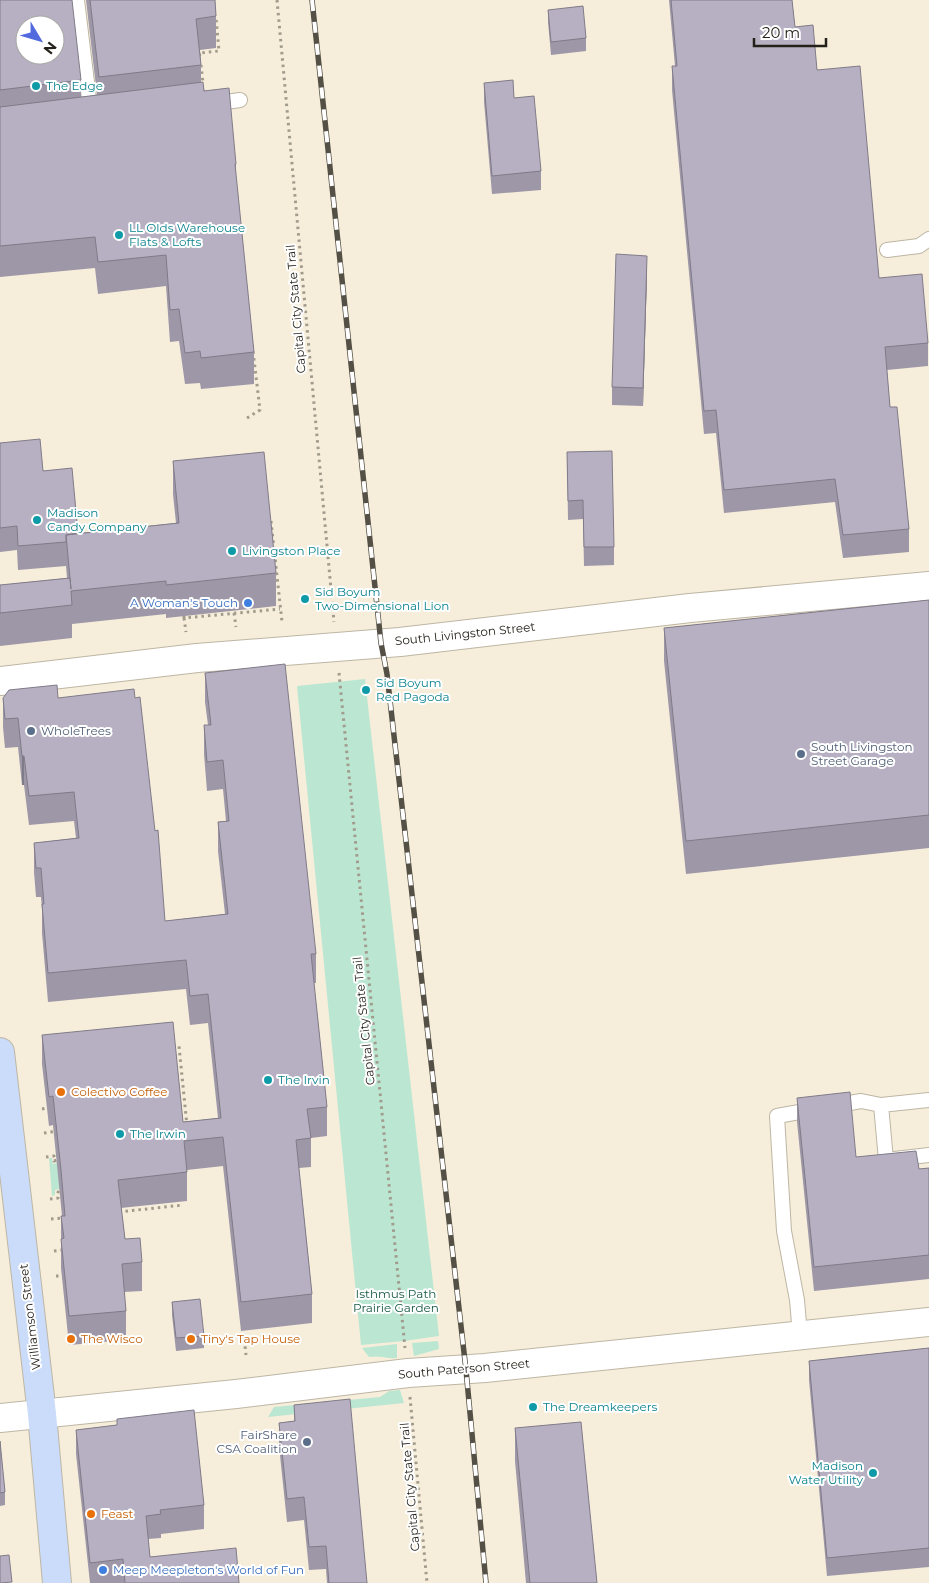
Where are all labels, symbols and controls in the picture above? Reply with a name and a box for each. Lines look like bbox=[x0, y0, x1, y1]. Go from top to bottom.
north arrow bbox=[15, 15, 65, 65]
scale bar bbox=[754, 15, 826, 47]
text: 20 m bbox=[762, 23, 800, 42]
text: N bbox=[40, 38, 61, 58]
place label: The Edge bbox=[46, 78, 103, 93]
marker: The Edge bbox=[30, 80, 42, 92]
place label: LL Olds Warehouse Flats & Lofts bbox=[129, 220, 245, 249]
marker: LL Olds Warehouse Flats & Lofts bbox=[113, 229, 125, 241]
street label: Capital City State Trail bbox=[282, 244, 309, 374]
place label: Madison Candy Company bbox=[47, 505, 147, 534]
marker: Madison Candy Company bbox=[31, 514, 43, 526]
place label: Livingston Place bbox=[242, 543, 340, 558]
marker: Livingston Place bbox=[226, 545, 238, 557]
place label: Sid Boyum Two-Dimensional Lion bbox=[315, 584, 449, 613]
marker: Sid Boyum Two-Dimensional Lion bbox=[299, 593, 311, 605]
place label: A Woman's Touch bbox=[130, 595, 238, 610]
marker: A Woman's Touch bbox=[242, 597, 254, 609]
street label: South Livingston Street bbox=[394, 619, 536, 648]
place label: Sid Boyum Red Pagoda bbox=[376, 675, 450, 704]
marker: Sid Boyum Red Pagoda bbox=[360, 684, 372, 696]
place label: WholeTrees bbox=[41, 723, 111, 738]
marker: WholeTrees bbox=[25, 725, 37, 737]
place label: South Livingston Street Garage bbox=[811, 739, 913, 768]
marker: South Livingston Street Garage bbox=[795, 748, 807, 760]
street label: Capital City State Trail bbox=[349, 956, 378, 1086]
place label: The Irvin bbox=[278, 1072, 330, 1087]
marker: The Irvin bbox=[262, 1074, 274, 1086]
place label: Colectivo Coffee bbox=[71, 1084, 167, 1099]
marker: Colectivo Coffee bbox=[55, 1086, 67, 1098]
place label: The Irwin bbox=[130, 1126, 186, 1141]
marker: The Irwin bbox=[114, 1128, 126, 1140]
street label: Williamson Street bbox=[16, 1263, 43, 1371]
park label: Isthmus Path Prairie Garden bbox=[353, 1286, 439, 1315]
place label: The Wisco bbox=[81, 1331, 143, 1346]
place label: Tiny's Tap House bbox=[201, 1331, 300, 1346]
marker: The Wisco bbox=[65, 1333, 77, 1345]
marker: Tiny's Tap House bbox=[185, 1333, 197, 1345]
street label: South Paterson Street bbox=[397, 1355, 531, 1382]
place label: The Dreamkeepers bbox=[543, 1399, 657, 1414]
marker: The Dreamkeepers bbox=[527, 1401, 539, 1413]
street label: Capital City State Trail bbox=[396, 1422, 423, 1552]
place label: FairShare CSA Coalition bbox=[217, 1427, 297, 1456]
marker: FairShare CSA Coalition bbox=[301, 1436, 313, 1448]
place label: Madison Water Utility bbox=[788, 1458, 863, 1487]
marker: Madison Water Utility bbox=[867, 1467, 879, 1479]
place label: Feast bbox=[101, 1506, 133, 1521]
marker: Feast bbox=[85, 1508, 97, 1520]
place label: Meep Meepleton's World of Fun bbox=[113, 1562, 304, 1577]
marker: Meep Meepleton's World of Fun bbox=[97, 1564, 109, 1576]

